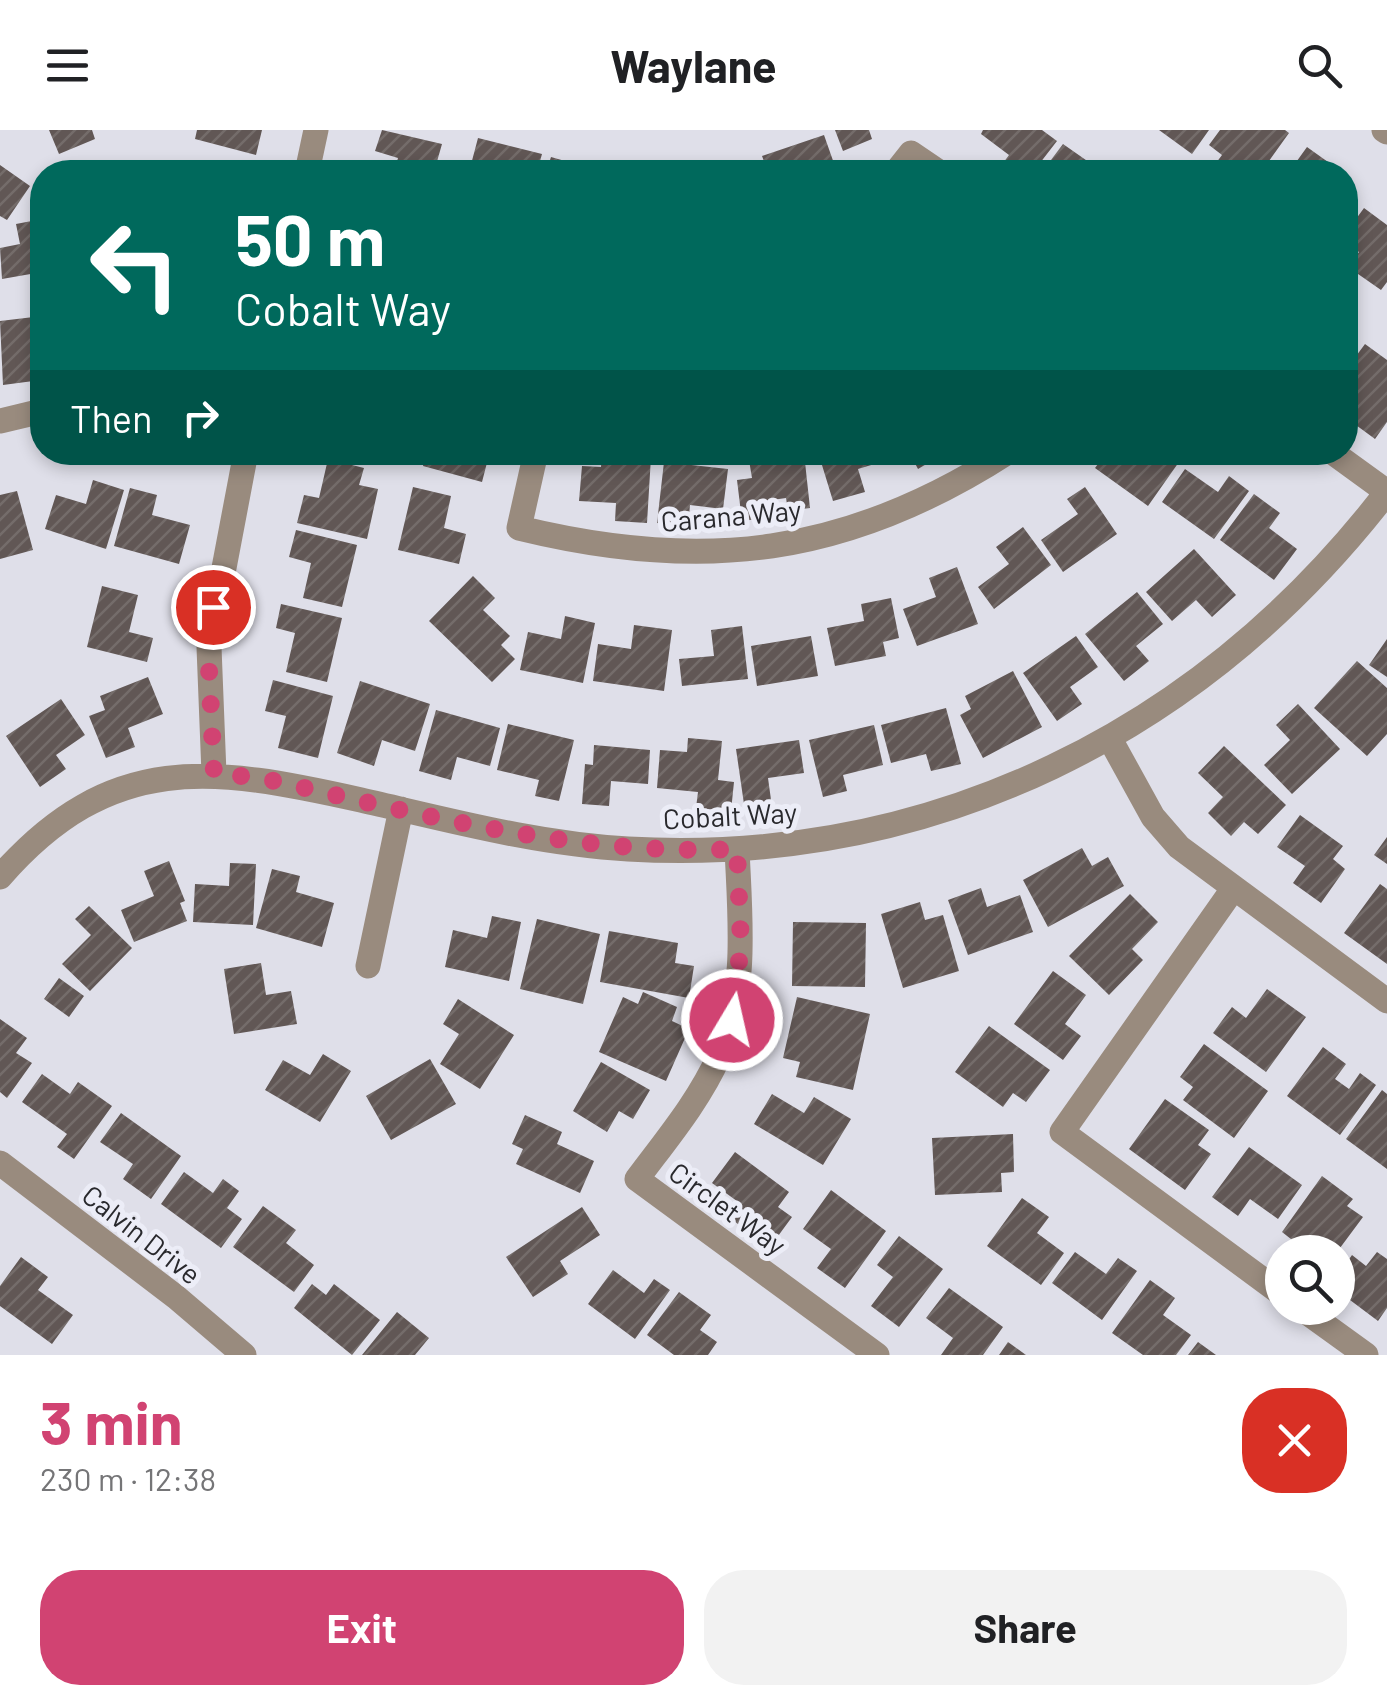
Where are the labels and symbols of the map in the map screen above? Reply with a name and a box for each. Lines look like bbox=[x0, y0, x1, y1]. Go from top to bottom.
street label: Carana Way bbox=[659, 492, 803, 538]
pin bbox=[171, 565, 256, 650]
street label: Cobalt Way bbox=[662, 795, 798, 835]
position arrow bbox=[680, 968, 784, 1072]
street label: Circlet Way bbox=[663, 1154, 793, 1262]
street label: Calvin Drive bbox=[76, 1177, 208, 1291]

